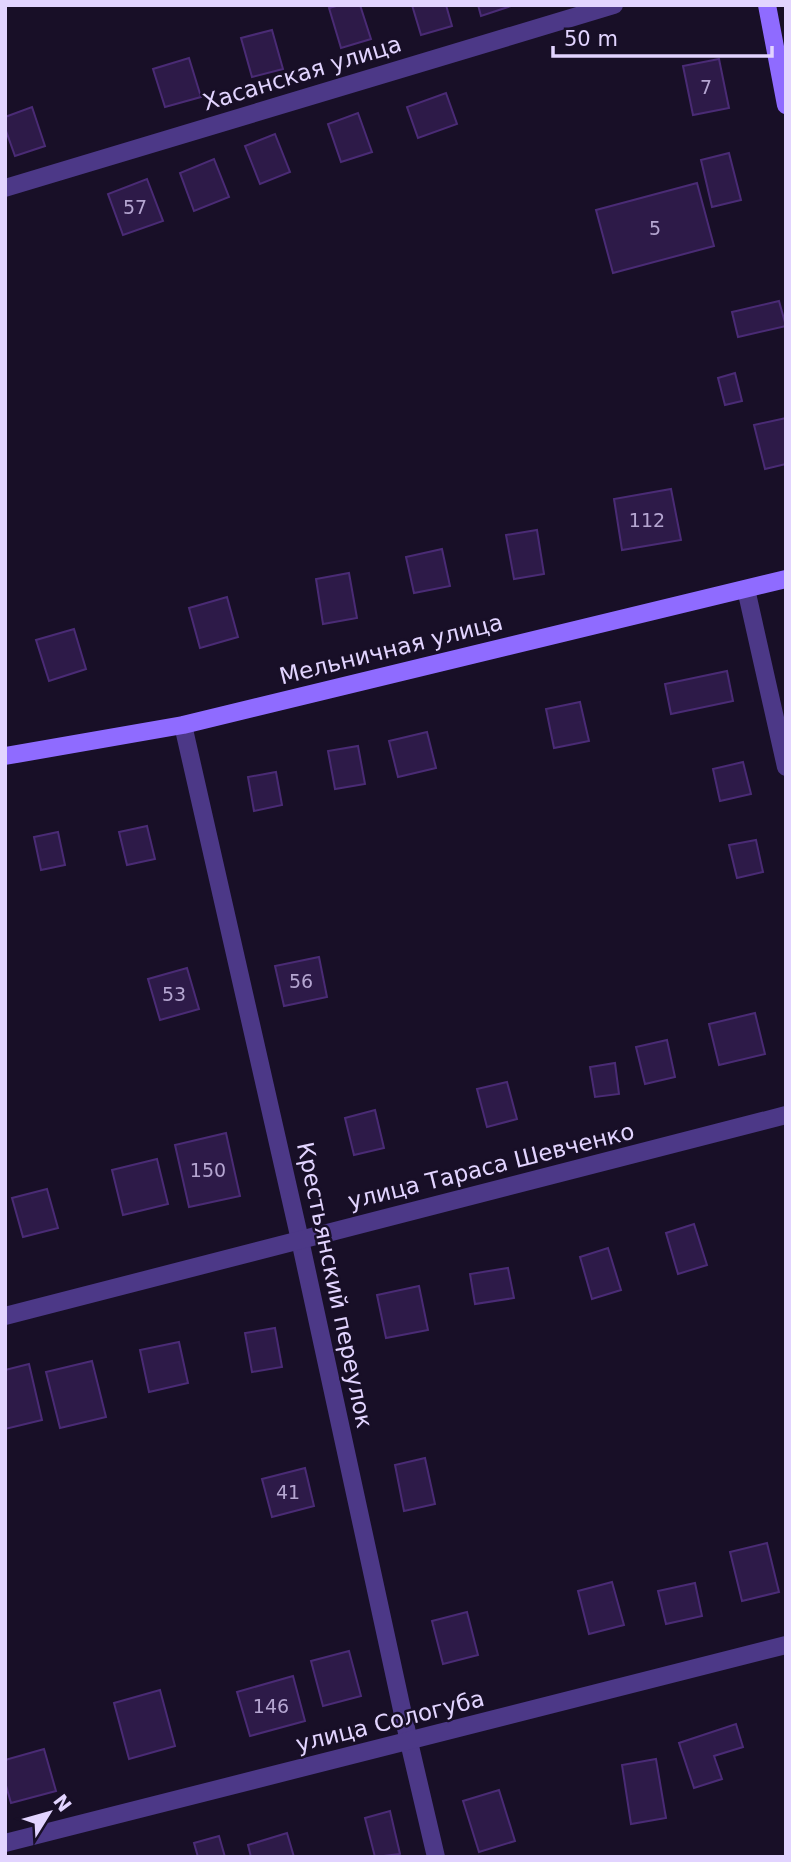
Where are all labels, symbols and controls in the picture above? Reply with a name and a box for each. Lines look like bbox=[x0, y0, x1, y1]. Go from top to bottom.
scale bar bbox=[553, 14, 772, 58]
text: 50 m bbox=[564, 27, 618, 51]
street label: Хасанская улица bbox=[199, 30, 405, 116]
house number: 7 bbox=[700, 76, 712, 98]
house number: 57 bbox=[123, 196, 147, 218]
house number: 5 bbox=[649, 217, 661, 239]
house number: 112 bbox=[629, 509, 665, 531]
street label: Мельничная улица bbox=[277, 609, 505, 689]
house number: 56 bbox=[289, 970, 313, 992]
house number: 53 bbox=[162, 983, 186, 1005]
street label: улица Тараса Шевченко bbox=[345, 1118, 637, 1214]
street label: Крестьянский переулок bbox=[292, 1140, 378, 1430]
house number: 150 bbox=[190, 1159, 226, 1181]
house number: 41 bbox=[276, 1481, 300, 1503]
street label: улица Сологуба bbox=[293, 1685, 487, 1757]
house number: 146 bbox=[253, 1695, 289, 1717]
north arrow bbox=[14, 1778, 84, 1848]
text: N bbox=[49, 1790, 76, 1816]

